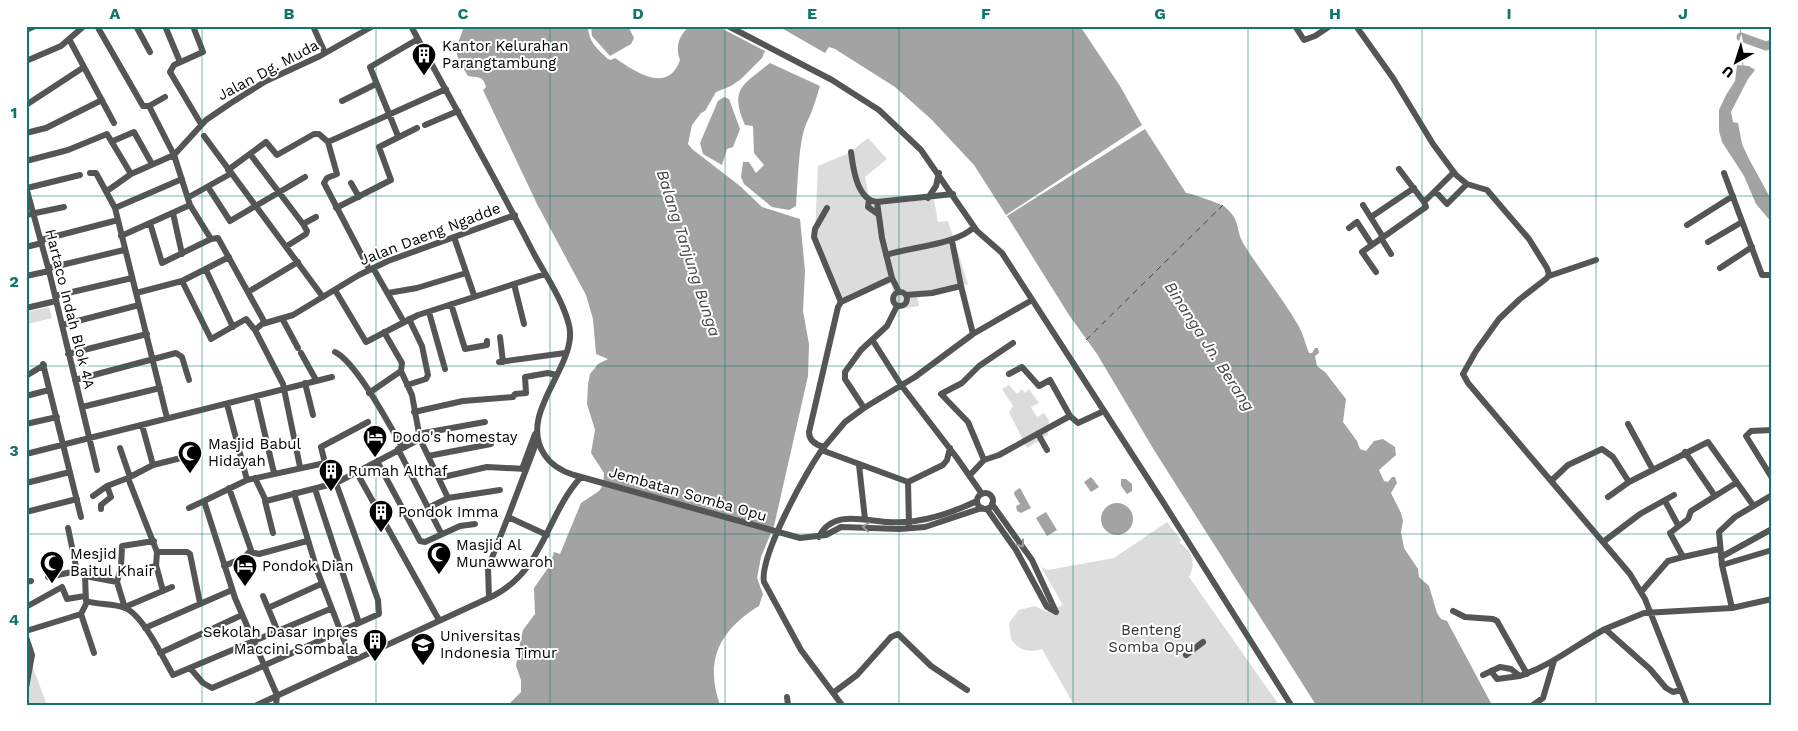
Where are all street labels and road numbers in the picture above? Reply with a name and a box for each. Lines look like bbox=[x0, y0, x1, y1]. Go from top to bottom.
street label: Jalan Dg. Muda bbox=[214, 36, 322, 104]
street label: Jalan Daeng Ngadde bbox=[357, 199, 503, 269]
street label: Hartaco Indah Blok 4A bbox=[41, 227, 99, 391]
street label: Jembatan Somba Opu bbox=[607, 463, 769, 525]

